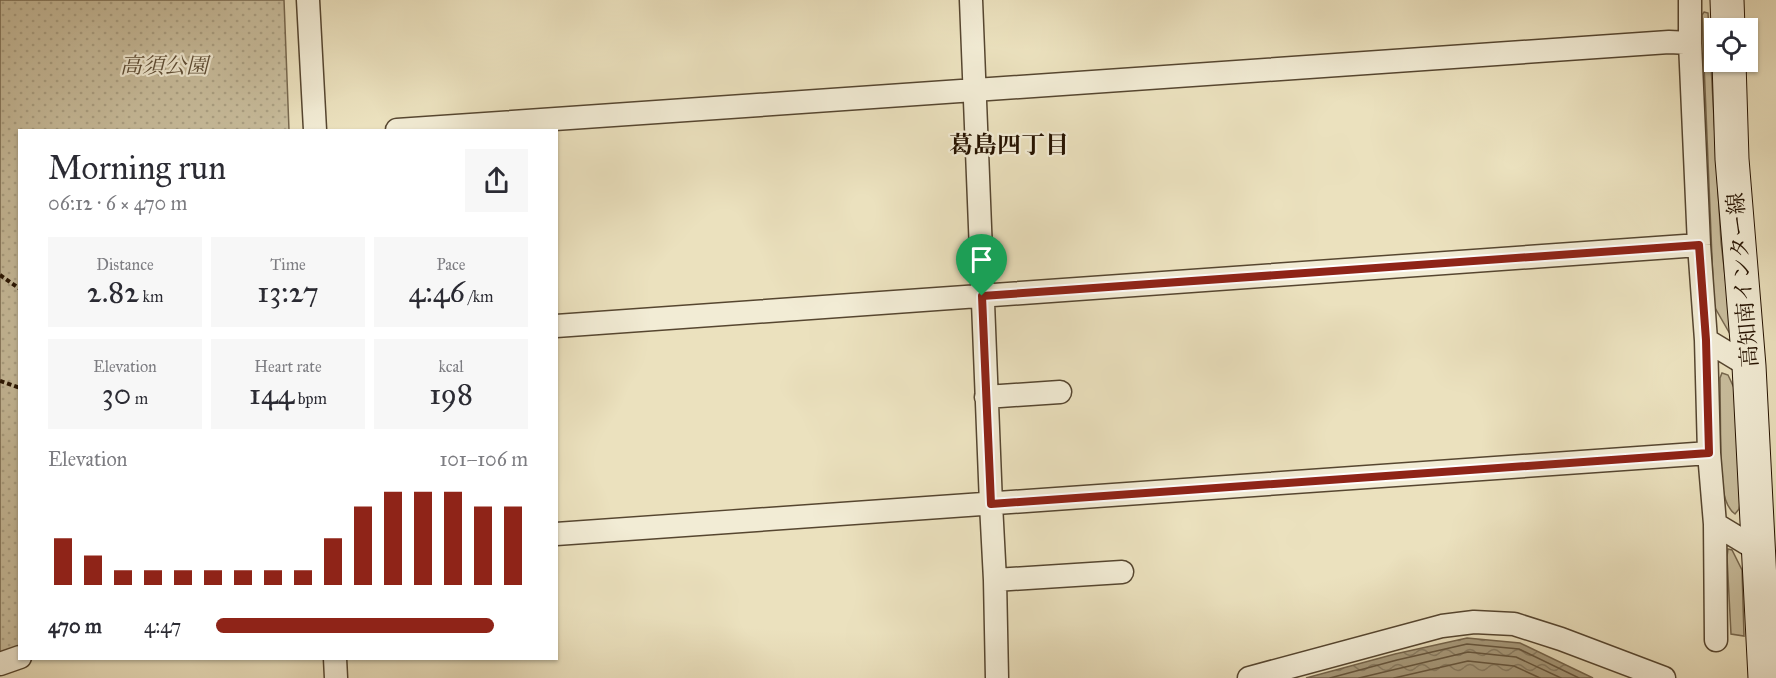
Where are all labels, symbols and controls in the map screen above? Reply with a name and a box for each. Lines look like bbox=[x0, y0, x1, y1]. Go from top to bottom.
map controls bbox=[1704, 18, 1758, 72]
button: locate bbox=[1704, 18, 1758, 72]
park label: 高須公園 bbox=[120, 52, 211, 79]
district label: 葛島四丁目 bbox=[949, 130, 1069, 160]
text: Morning run bbox=[48, 148, 226, 188]
button: share bbox=[465, 149, 528, 212]
text: 06:12 · 6 × 470 m bbox=[48, 191, 187, 215]
street label: 高知南インター線 bbox=[1721, 192, 1764, 368]
pin bbox=[956, 234, 1007, 296]
icon: arrive bbox=[965, 243, 998, 276]
text: Distance bbox=[96, 255, 154, 274]
text: Time bbox=[270, 255, 306, 274]
text: Pace bbox=[436, 255, 466, 274]
text: 2.82 bbox=[87, 274, 139, 310]
text: 13:27 bbox=[257, 274, 319, 310]
text: 4:46 bbox=[409, 274, 465, 310]
text: km bbox=[139, 287, 163, 306]
text: /km bbox=[465, 287, 494, 306]
text: Elevation bbox=[93, 357, 157, 376]
text: Heart rate bbox=[254, 357, 322, 376]
text: kcal bbox=[438, 357, 464, 376]
text: 30 bbox=[102, 376, 131, 412]
text: 144 bbox=[249, 376, 294, 412]
text: 198 bbox=[429, 376, 473, 412]
text: m bbox=[131, 389, 148, 408]
text: bpm bbox=[294, 389, 327, 408]
text: Elevation bbox=[48, 447, 127, 471]
text: 101–106 m bbox=[440, 447, 528, 471]
text: 470 m bbox=[48, 614, 102, 638]
text: 4:47 bbox=[144, 614, 181, 638]

